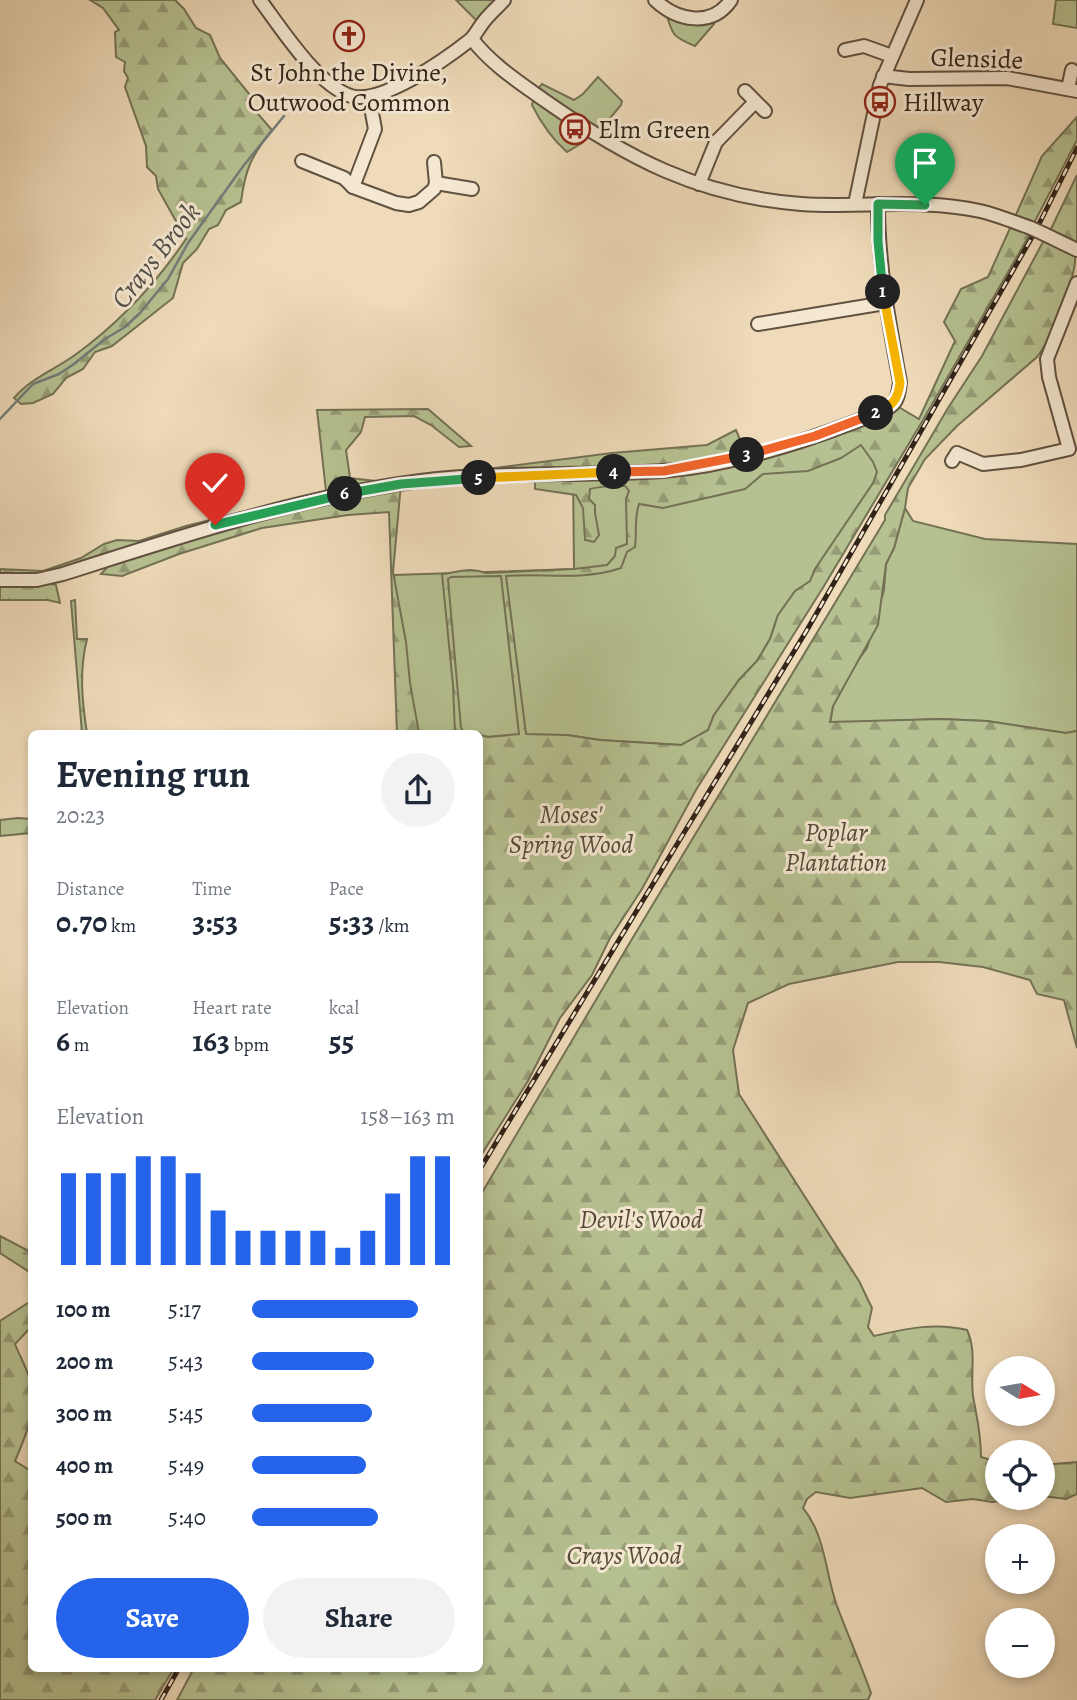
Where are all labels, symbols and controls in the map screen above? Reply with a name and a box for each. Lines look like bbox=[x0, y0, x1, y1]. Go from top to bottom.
church icon: St John the Divine, Outwood Common bbox=[332, 19, 366, 53]
street label: Glenside bbox=[930, 39, 1024, 78]
place label: St John the Divine, Outwood Common bbox=[248, 55, 450, 120]
bus stop icon: Hillway bbox=[863, 85, 897, 119]
place label: Hillway bbox=[903, 85, 984, 120]
bus stop icon: Elm Green bbox=[558, 112, 592, 146]
place label: Elm Green bbox=[598, 112, 711, 147]
pin bbox=[895, 133, 955, 205]
icon: arrive bbox=[906, 144, 944, 182]
water label: Crays Brook bbox=[102, 195, 209, 317]
pin: 1 bbox=[866, 274, 900, 310]
text: 1 bbox=[879, 278, 886, 304]
pin: 2 bbox=[858, 396, 894, 430]
text: 2 bbox=[871, 399, 880, 425]
pin: 3 bbox=[730, 438, 764, 472]
text: 3 bbox=[742, 441, 751, 467]
pin bbox=[185, 453, 245, 525]
pin: 4 bbox=[596, 454, 632, 490]
text: 4 bbox=[609, 458, 618, 484]
pin: 5 bbox=[462, 461, 496, 496]
icon: check bbox=[196, 464, 234, 502]
text: 5 bbox=[474, 464, 483, 490]
pin: 6 bbox=[328, 476, 362, 512]
text: 6 bbox=[340, 480, 349, 506]
text: Evening run bbox=[56, 748, 250, 800]
button: share bbox=[381, 753, 455, 827]
park label: Moses' Spring Wood bbox=[509, 797, 633, 862]
text: 20:23 bbox=[56, 800, 105, 831]
park label: Poplar Plantation bbox=[785, 815, 887, 880]
text: Distance bbox=[56, 876, 124, 902]
text: Time bbox=[192, 876, 232, 902]
text: Pace bbox=[329, 876, 364, 902]
text: 0.70 bbox=[56, 902, 107, 942]
text: 3:53 bbox=[192, 902, 238, 942]
text: 5:33 bbox=[329, 902, 374, 942]
text: km bbox=[107, 913, 136, 939]
text: /km bbox=[374, 913, 410, 939]
text: Elevation bbox=[56, 995, 129, 1021]
text: Heart rate bbox=[192, 995, 272, 1021]
text: kcal bbox=[329, 995, 359, 1021]
text: 6 bbox=[56, 1021, 70, 1061]
text: 163 bbox=[192, 1021, 230, 1061]
text: 55 bbox=[329, 1021, 354, 1061]
text: m bbox=[70, 1032, 90, 1058]
text: bpm bbox=[230, 1032, 269, 1058]
text: Elevation bbox=[56, 1101, 144, 1132]
text: 158–163 m bbox=[360, 1101, 455, 1132]
park label: Devil's Wood bbox=[579, 1202, 703, 1237]
text: 100 m bbox=[56, 1294, 111, 1325]
text: 5:17 bbox=[168, 1294, 201, 1325]
text: 200 m bbox=[56, 1346, 114, 1377]
text: 5:43 bbox=[168, 1346, 203, 1377]
north arrow bbox=[985, 1356, 1055, 1426]
map controls bbox=[985, 1356, 1055, 1678]
text: 300 m bbox=[56, 1398, 112, 1429]
text: 5:45 bbox=[168, 1398, 204, 1429]
button: locate bbox=[985, 1440, 1055, 1510]
text: 400 m bbox=[56, 1450, 113, 1481]
text: 5:49 bbox=[168, 1450, 204, 1481]
text: 500 m bbox=[56, 1502, 112, 1533]
text: 5:40 bbox=[168, 1502, 206, 1533]
button: + bbox=[985, 1524, 1055, 1594]
park label: Crays Wood bbox=[567, 1538, 681, 1573]
button: Save bbox=[56, 1578, 249, 1658]
button: Share bbox=[263, 1578, 455, 1658]
button: − bbox=[985, 1608, 1055, 1678]

